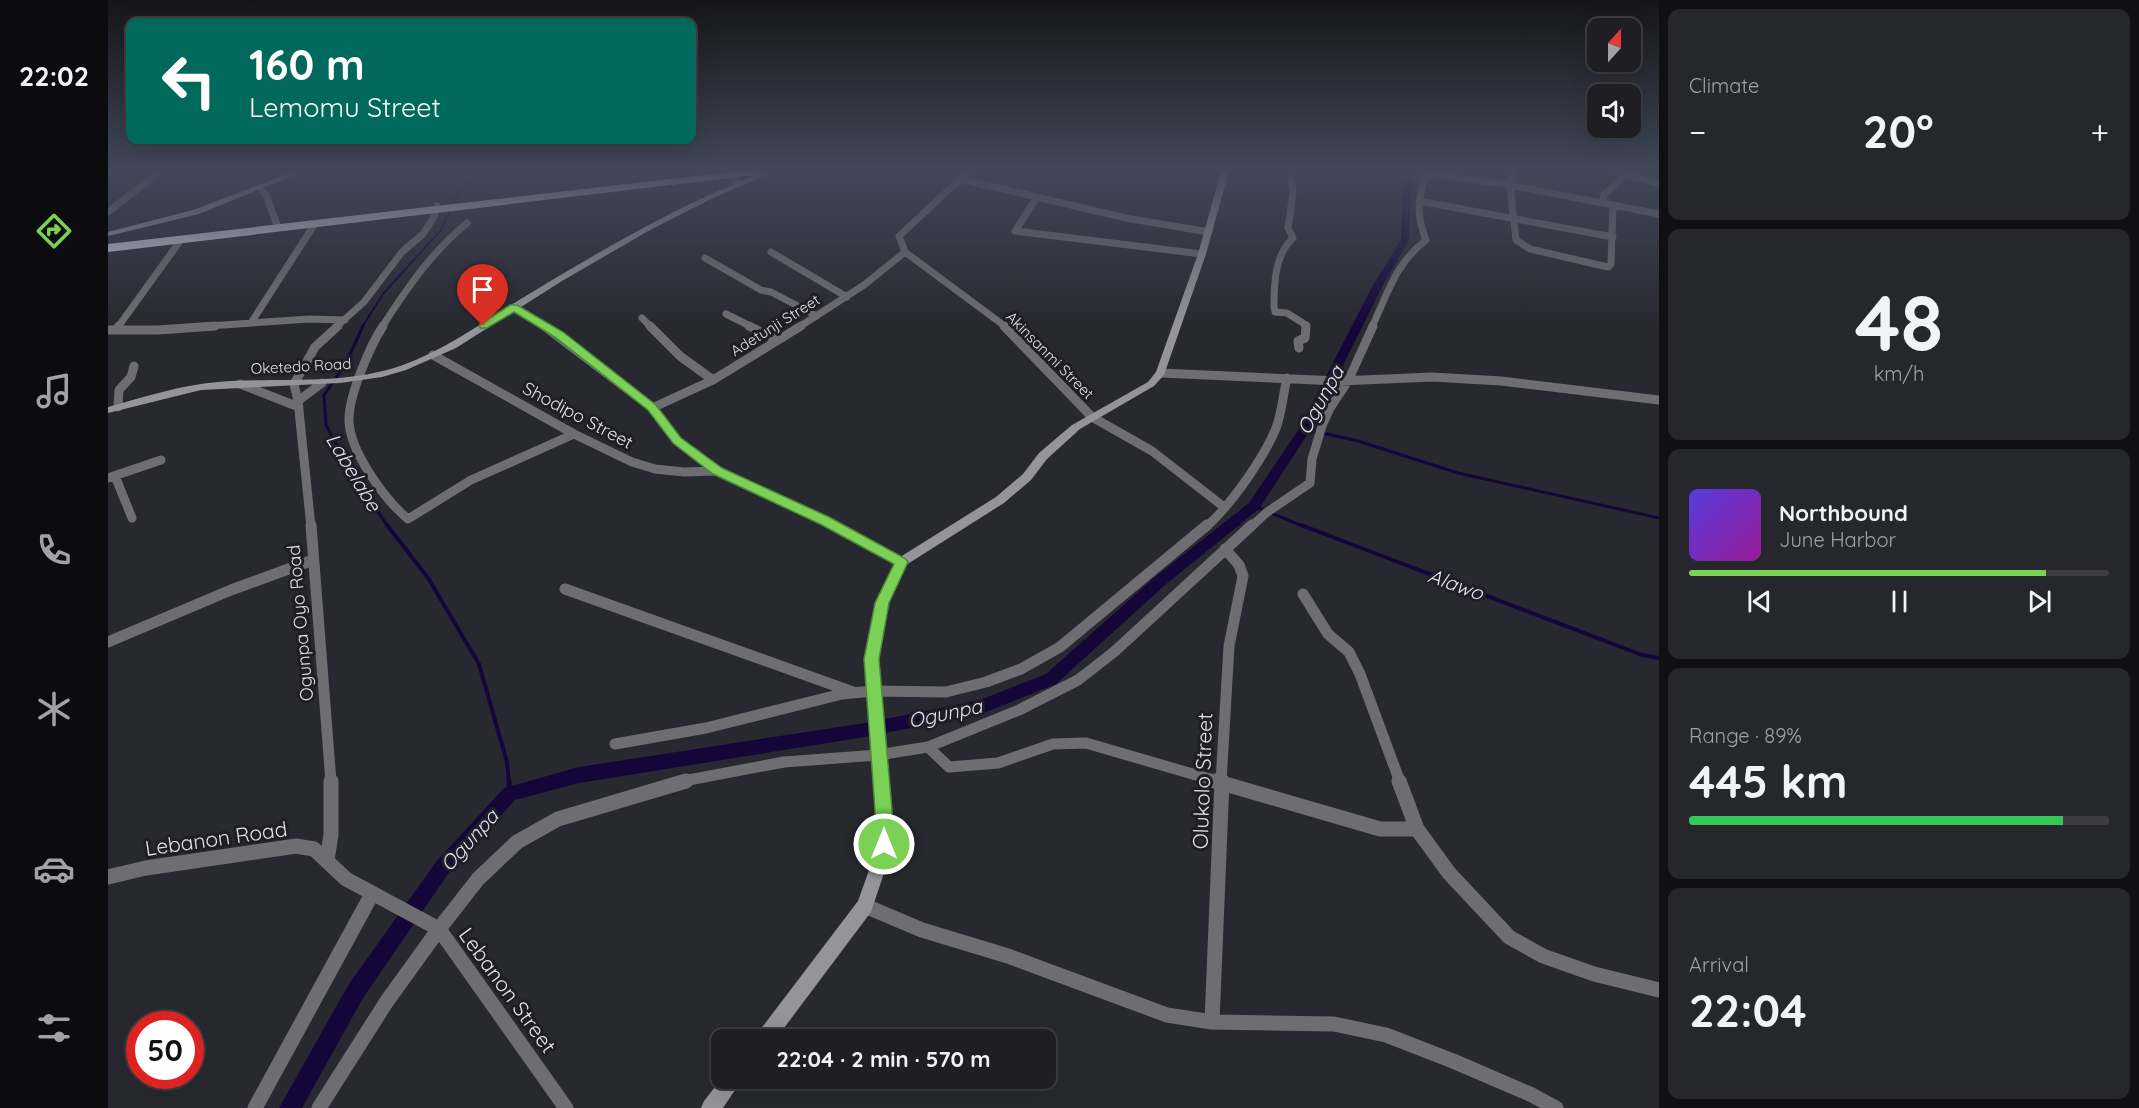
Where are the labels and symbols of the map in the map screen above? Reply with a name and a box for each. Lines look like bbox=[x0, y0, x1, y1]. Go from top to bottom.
north arrow bbox=[1587, 18, 1641, 72]
pin bbox=[457, 264, 508, 326]
street label: Adetunji Street bbox=[727, 290, 823, 360]
street label: Akinsanmi Street bbox=[1002, 307, 1098, 403]
street label: Oketedo Road bbox=[250, 354, 352, 378]
water label: Ogunpa bbox=[1291, 360, 1350, 439]
street label: Shodipo Street bbox=[519, 376, 637, 454]
water label: Labelabe bbox=[321, 429, 387, 516]
street label: Ogunpa Oyo Road bbox=[282, 544, 318, 702]
water label: Alawo bbox=[1425, 563, 1488, 606]
water label: Ogunpa bbox=[906, 693, 986, 733]
street label: Olukolo Street bbox=[1187, 712, 1217, 850]
water label: Ogunpa bbox=[435, 802, 505, 876]
position arrow bbox=[852, 812, 916, 876]
street label: Lebanon Road bbox=[143, 815, 289, 861]
street label: Lebanon Street bbox=[454, 922, 562, 1058]
speed limit sign: 50 bbox=[126, 1011, 204, 1089]

